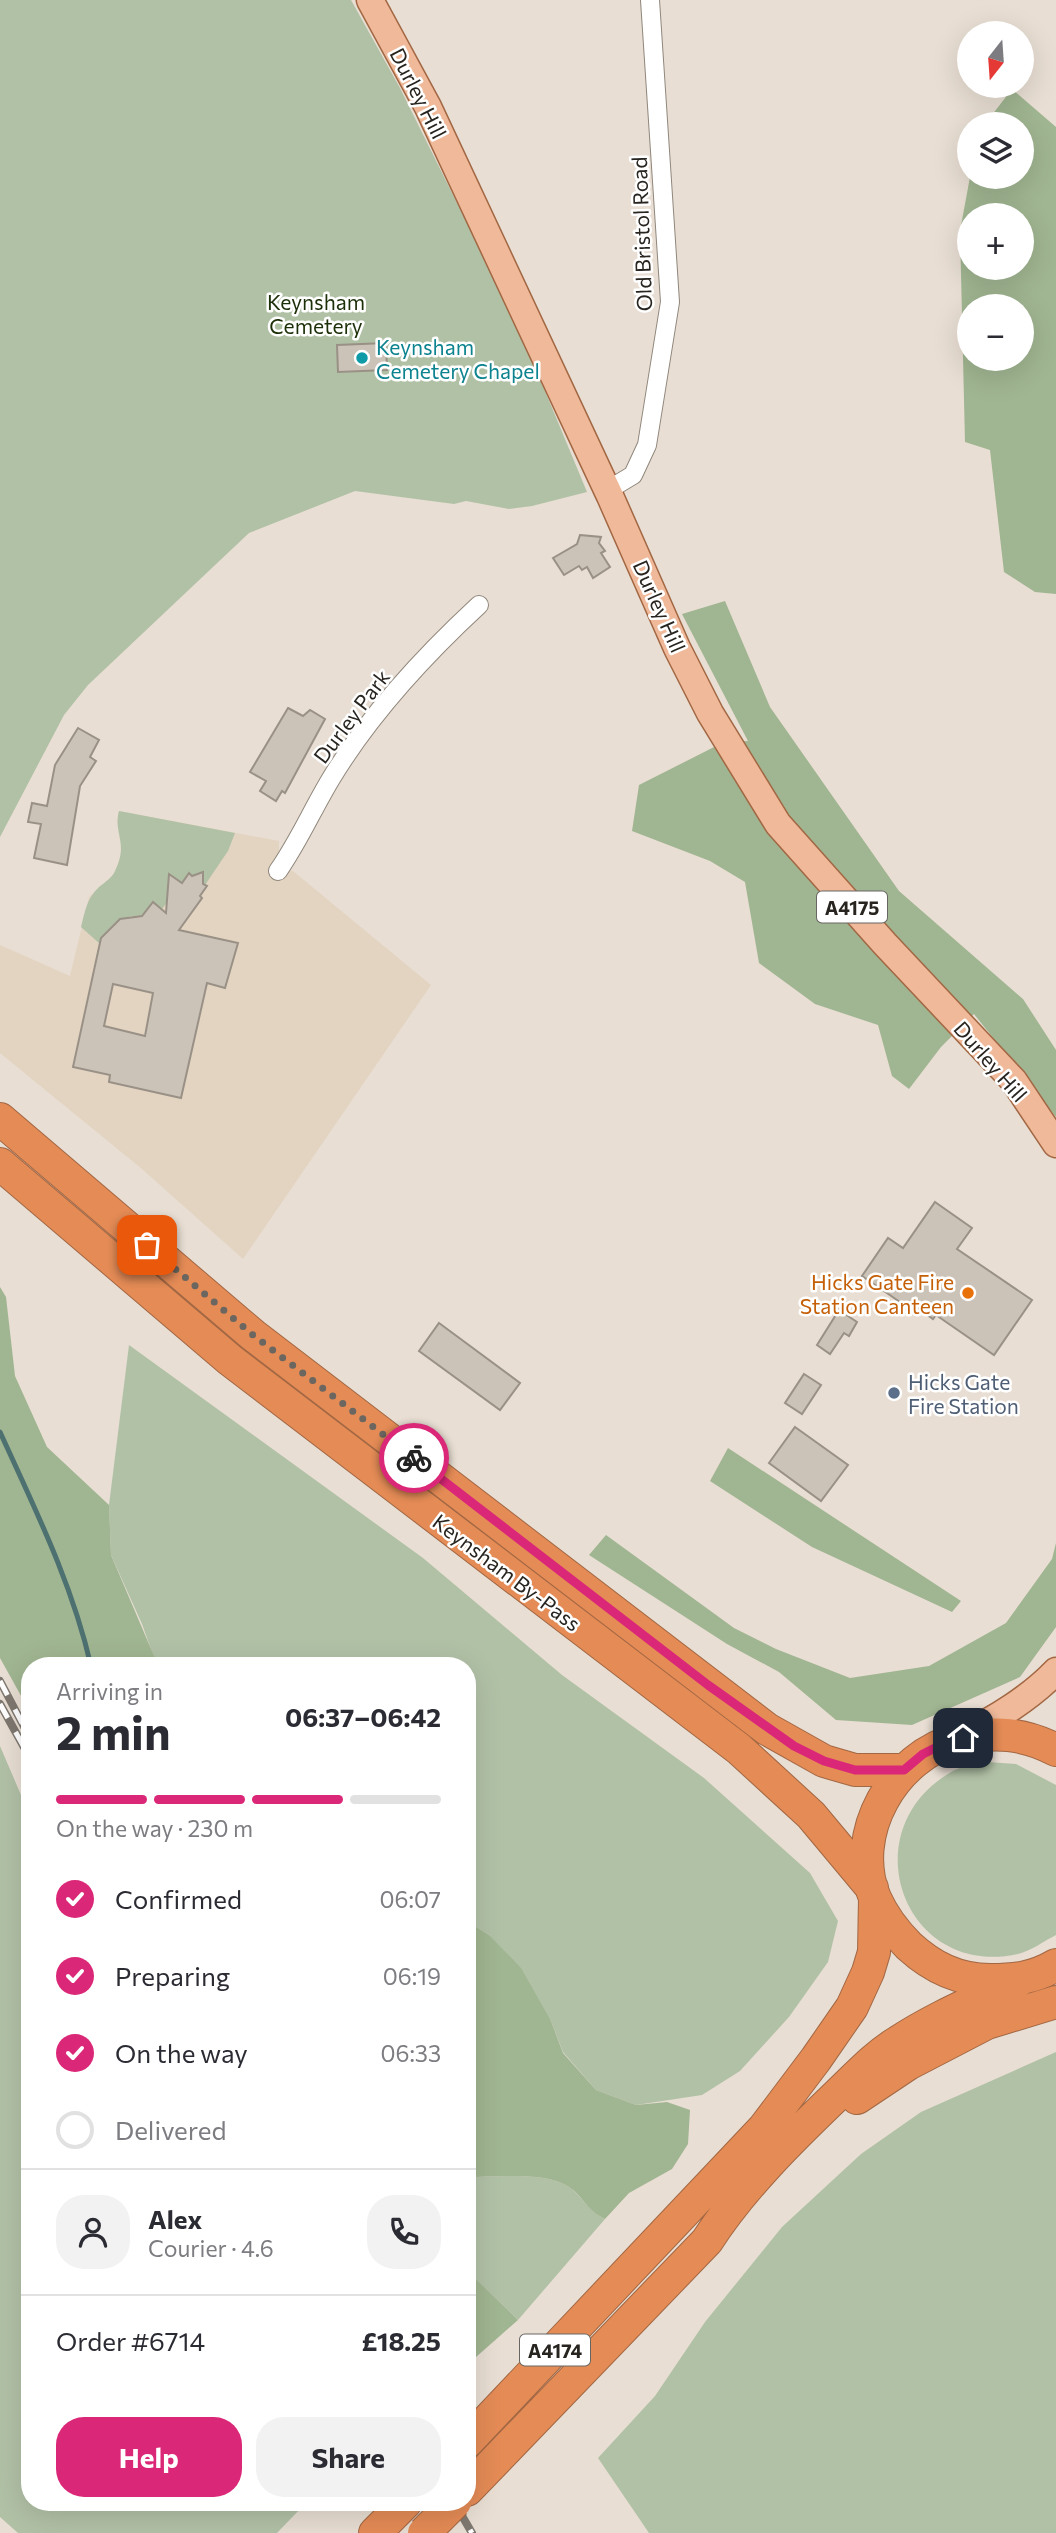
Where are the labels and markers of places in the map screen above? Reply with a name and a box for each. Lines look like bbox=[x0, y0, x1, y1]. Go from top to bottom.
place label: Keynsham Cemetery Chapel bbox=[376, 334, 540, 383]
marker: Keynsham Cemetery Chapel bbox=[354, 350, 370, 366]
pin bbox=[117, 1215, 177, 1275]
place label: Hicks Gate Fire Station Canteen bbox=[800, 1269, 954, 1318]
marker: Hicks Gate Fire Station Canteen bbox=[960, 1285, 976, 1301]
place label: Hicks Gate Fire Station bbox=[908, 1369, 1019, 1418]
marker: Hicks Gate Fire Station bbox=[886, 1385, 902, 1401]
pin bbox=[933, 1708, 993, 1768]

